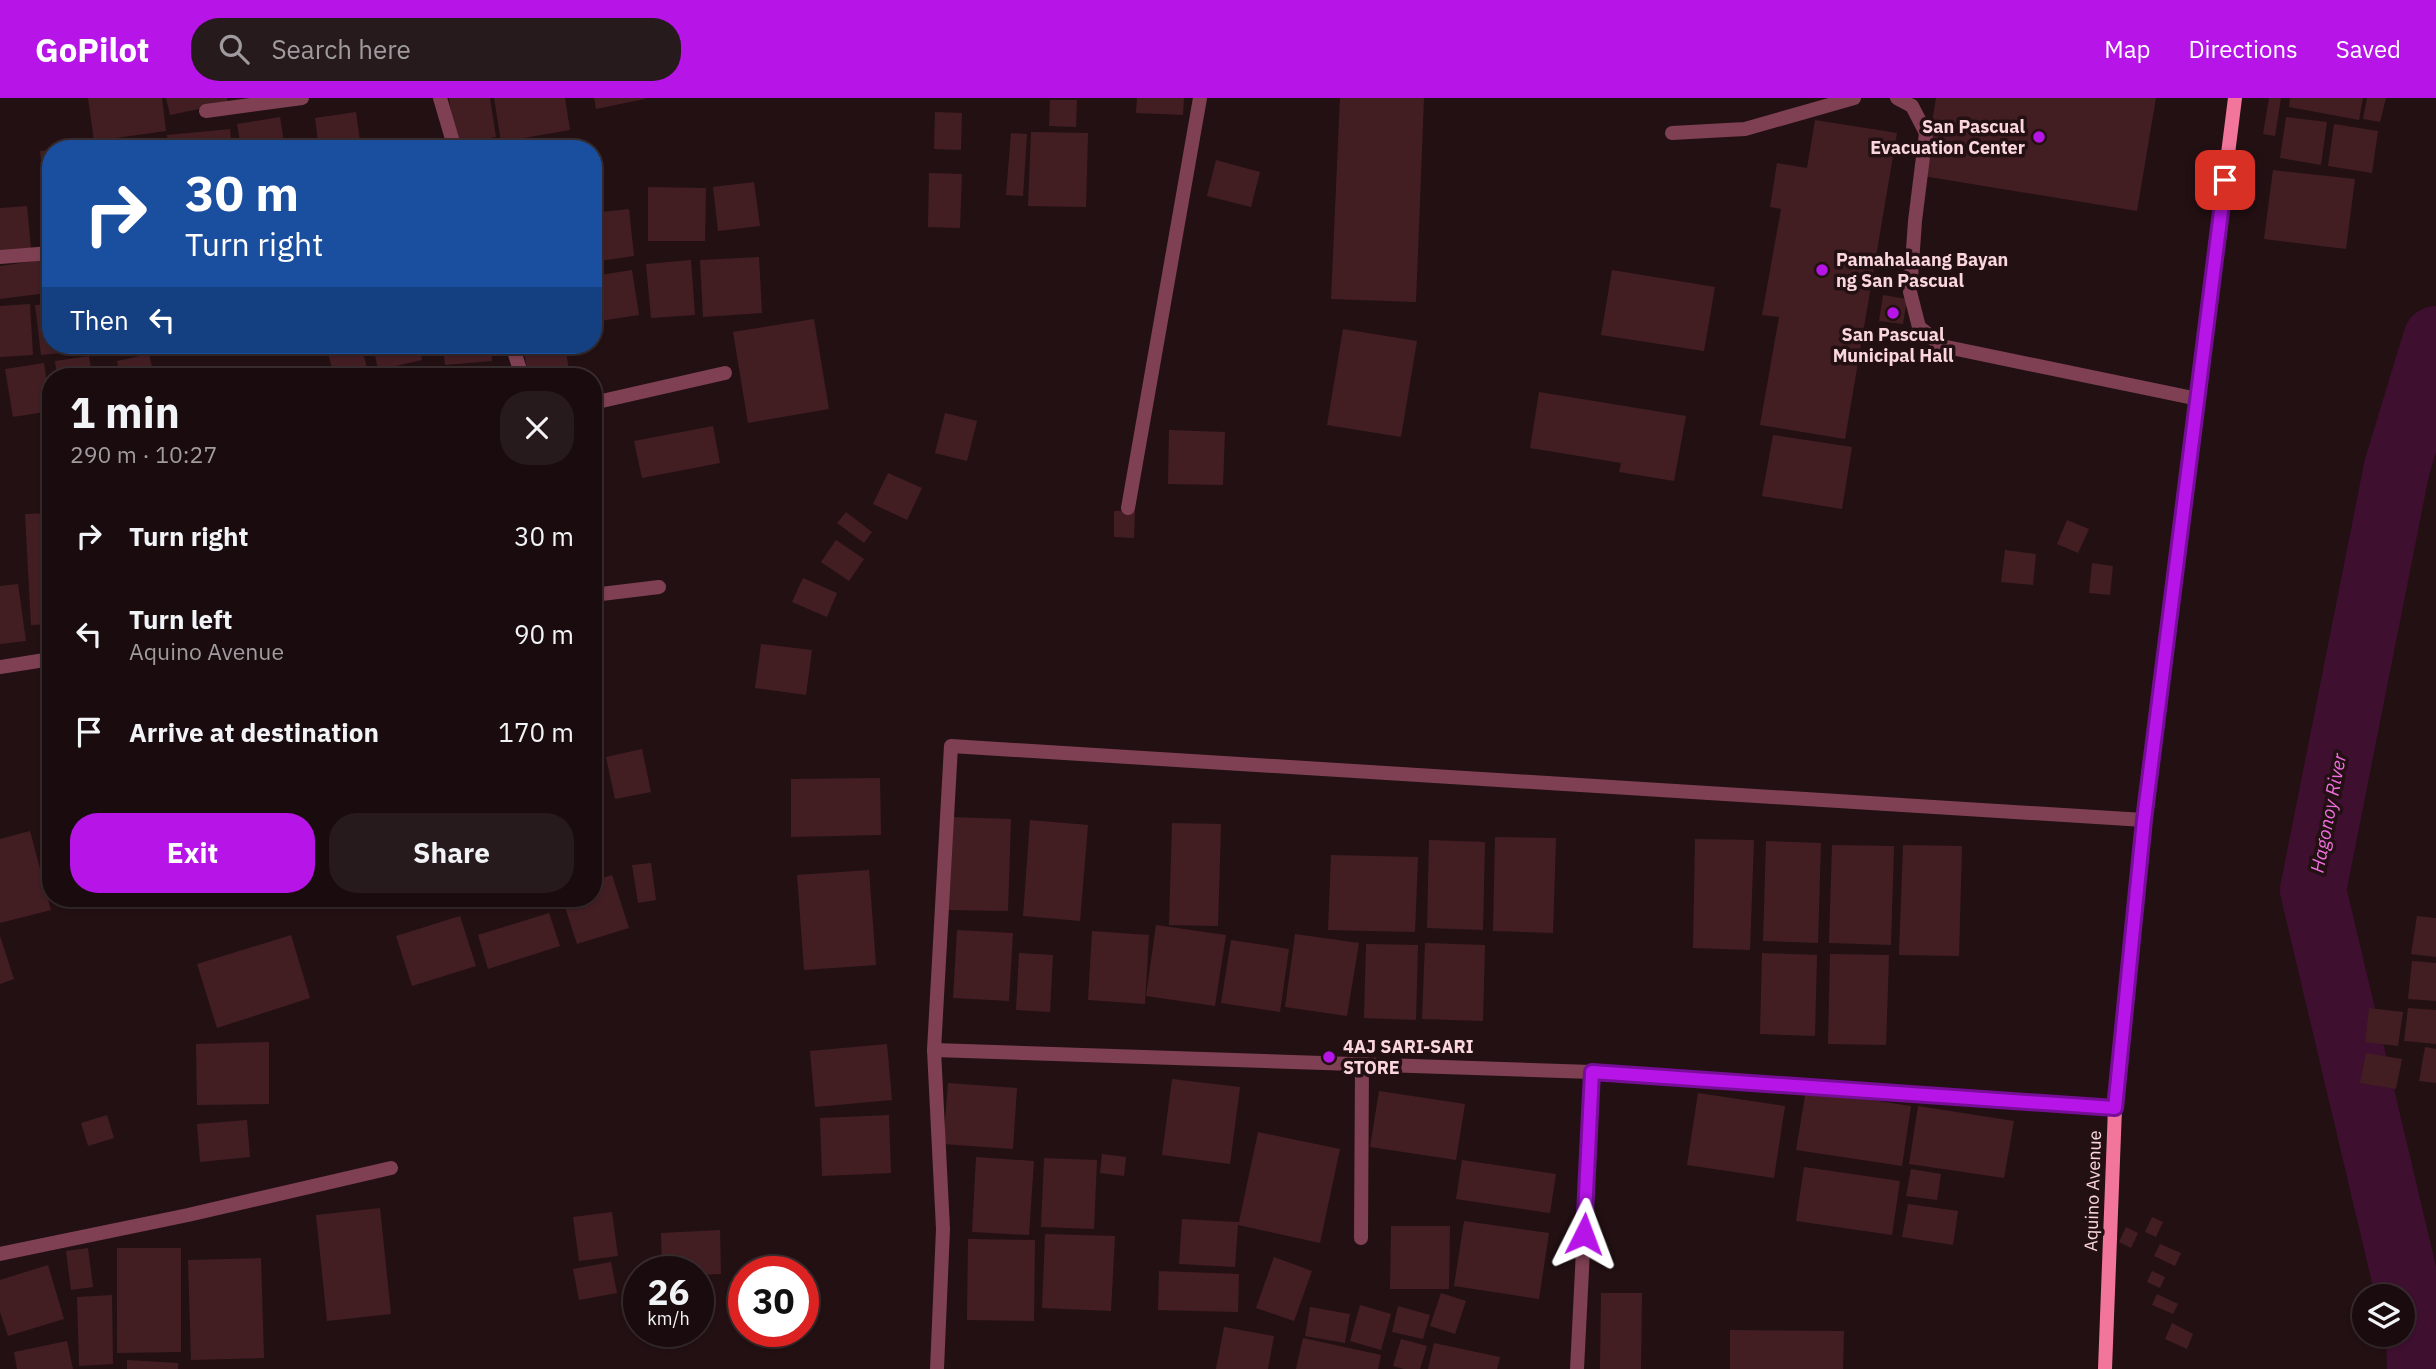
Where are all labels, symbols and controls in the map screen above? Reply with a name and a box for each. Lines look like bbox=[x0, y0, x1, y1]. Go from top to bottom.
search box bbox=[191, 18, 681, 81]
text: GoPilot bbox=[35, 28, 149, 71]
icon: search bbox=[215, 30, 253, 68]
text: Search here bbox=[271, 32, 411, 66]
text: Map bbox=[2104, 33, 2150, 65]
text: Directions bbox=[2188, 33, 2298, 65]
text: Saved bbox=[2336, 33, 2401, 65]
place label: San Pascual Evacuation Center bbox=[1870, 115, 2026, 159]
marker: San Pascual Evacuation Center bbox=[2031, 129, 2047, 145]
pin bbox=[2195, 150, 2255, 210]
text: 30 m bbox=[185, 161, 299, 224]
icon: arrive bbox=[2206, 161, 2244, 199]
icon: right bbox=[70, 168, 161, 259]
text: Turn right bbox=[185, 223, 323, 265]
place label: Pamahalaang Bayan ng San Pascual bbox=[1836, 248, 2008, 292]
marker: Pamahalaang Bayan ng San Pascual bbox=[1814, 262, 1830, 278]
icon: left bbox=[143, 301, 181, 339]
text: Then bbox=[70, 303, 129, 337]
marker: San Pascual Municipal Hall bbox=[1885, 305, 1901, 321]
place label: San Pascual Municipal Hall bbox=[1833, 323, 1954, 367]
text: 1 min bbox=[70, 385, 180, 440]
button: close bbox=[500, 391, 574, 465]
text: 290 m · 10:27 bbox=[70, 439, 217, 469]
icon: right bbox=[70, 517, 108, 555]
text: Turn right bbox=[129, 519, 248, 553]
text: 30 m bbox=[514, 519, 574, 553]
text: Turn left bbox=[129, 602, 232, 636]
icon: left bbox=[70, 615, 108, 653]
text: 90 m bbox=[514, 617, 574, 651]
text: Aquino Avenue bbox=[129, 636, 284, 666]
icon: arrive bbox=[70, 713, 108, 751]
text: Arrive at destination bbox=[129, 715, 379, 749]
text: 170 m bbox=[498, 715, 574, 749]
water label: Hagonoy River bbox=[2305, 750, 2352, 875]
button: Exit bbox=[70, 813, 315, 893]
button: Share bbox=[329, 813, 574, 893]
place label: 4AJ SARI-SARI STORE bbox=[1343, 1035, 1473, 1079]
marker: 4AJ SARI-SARI STORE bbox=[1321, 1049, 1337, 1065]
street label: Aquino Avenue bbox=[2079, 1130, 2106, 1252]
position arrow bbox=[1547, 1197, 1621, 1271]
speed limit sign: 30 bbox=[728, 1256, 819, 1347]
text: 26 bbox=[647, 1269, 690, 1315]
map controls bbox=[2352, 1284, 2415, 1347]
button: layers bbox=[2352, 1284, 2415, 1347]
text: km/h bbox=[647, 1307, 690, 1330]

